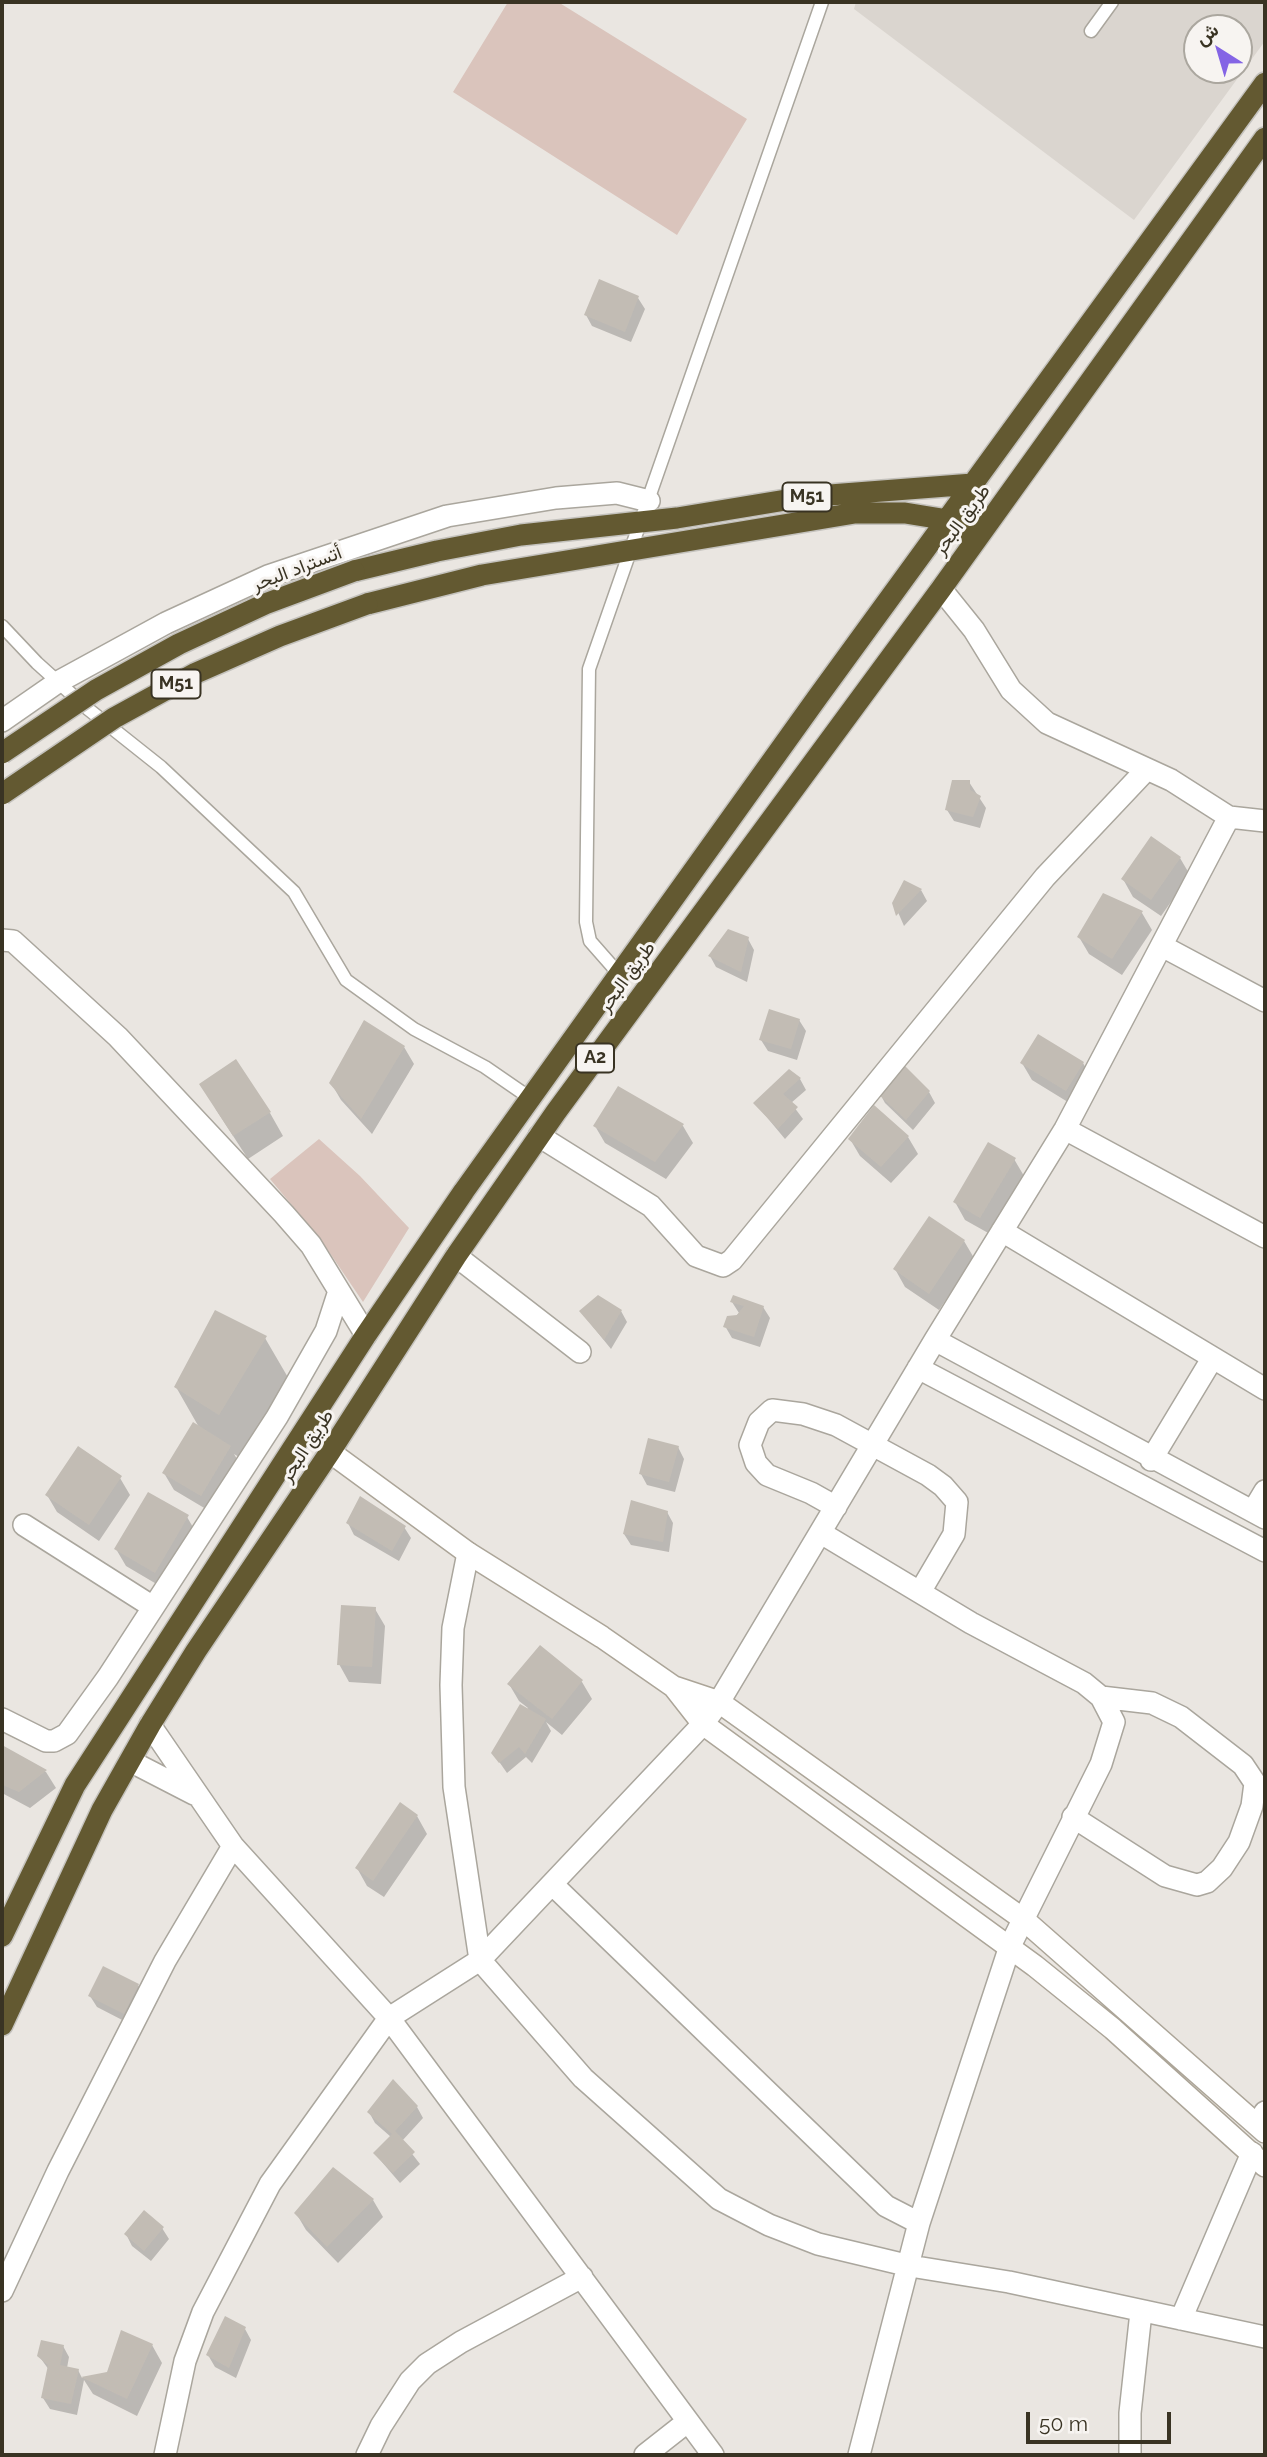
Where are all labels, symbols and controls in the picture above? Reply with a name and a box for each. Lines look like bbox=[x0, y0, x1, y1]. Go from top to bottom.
north arrow bbox=[1183, 14, 1253, 84]
text: ش bbox=[1191, 18, 1222, 49]
street label: طريق البحر bbox=[929, 480, 995, 560]
road number: M51 bbox=[782, 482, 832, 512]
street label: أتستراد البحر bbox=[249, 541, 345, 597]
road number: M51 bbox=[152, 670, 200, 698]
street label: طريق البحر bbox=[594, 937, 660, 1017]
road number: A2 bbox=[576, 1044, 614, 1072]
street label: طريق البحر bbox=[275, 1405, 339, 1487]
scale bar bbox=[1029, 2398, 1174, 2442]
text: 50 m bbox=[1039, 2411, 1088, 2436]

